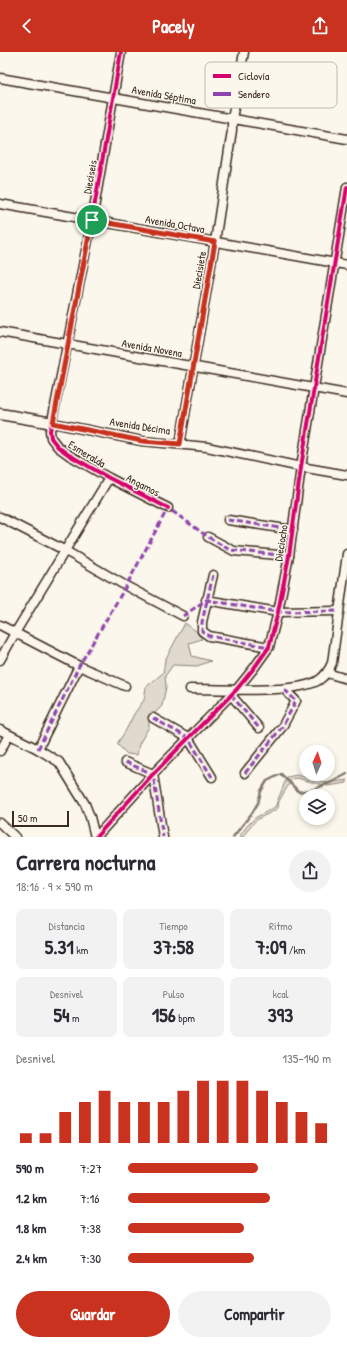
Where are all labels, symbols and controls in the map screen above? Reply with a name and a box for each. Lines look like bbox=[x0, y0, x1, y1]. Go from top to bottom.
text: Pacely bbox=[152, 14, 195, 39]
icon: back bbox=[16, 15, 38, 37]
icon: share bbox=[309, 15, 331, 37]
legend bbox=[205, 62, 337, 108]
text: Ciclovía bbox=[238, 69, 270, 83]
street label: Avenida Séptima bbox=[131, 82, 198, 108]
text: Sendero bbox=[238, 87, 270, 101]
street label: Dieciseis bbox=[80, 159, 100, 195]
pin bbox=[75, 203, 109, 237]
icon: arrive bbox=[81, 209, 103, 231]
street label: Avenida Octava bbox=[144, 212, 206, 236]
street label: Diecisiete bbox=[189, 249, 209, 290]
street label: Avenida Novena bbox=[121, 336, 184, 360]
street label: Avenida Décima bbox=[109, 414, 172, 438]
street label: Esmeralda bbox=[66, 437, 109, 471]
street label: Angamos bbox=[124, 471, 162, 499]
street label: Dieciocho bbox=[271, 523, 291, 562]
north arrow bbox=[299, 745, 335, 781]
map controls bbox=[299, 745, 335, 825]
button: layers bbox=[299, 789, 335, 825]
scale bar bbox=[12, 809, 69, 828]
text: 50 m bbox=[18, 811, 38, 825]
text: Carrera nocturna bbox=[16, 847, 155, 877]
button: share bbox=[289, 850, 331, 892]
text: 18:16 · 9 × 590 m bbox=[16, 877, 93, 895]
text: Distancia bbox=[48, 919, 85, 933]
text: Tiempo bbox=[159, 919, 188, 933]
text: Ritmo bbox=[269, 919, 292, 933]
text: 5.31 bbox=[45, 933, 74, 960]
text: 37:58 bbox=[153, 933, 194, 960]
text: 7:09 bbox=[255, 933, 286, 960]
text: km bbox=[74, 943, 88, 957]
text: /km bbox=[286, 943, 306, 957]
text: Desnivel bbox=[50, 987, 83, 1001]
text: Pulso bbox=[163, 987, 184, 1001]
text: kcal bbox=[272, 987, 289, 1001]
text: 54 bbox=[54, 1001, 69, 1028]
text: 156 bbox=[152, 1001, 176, 1028]
text: 393 bbox=[268, 1001, 293, 1028]
text: m bbox=[69, 1011, 79, 1025]
text: bpm bbox=[176, 1011, 195, 1025]
text: Desnivel bbox=[16, 1049, 55, 1067]
text: 135–140 m bbox=[282, 1049, 331, 1067]
text: 590 m bbox=[16, 1159, 44, 1177]
text: 7:27 bbox=[80, 1159, 102, 1177]
text: 1.2 km bbox=[16, 1189, 47, 1207]
text: 7:16 bbox=[80, 1189, 99, 1207]
text: 1.8 km bbox=[16, 1219, 46, 1237]
text: 7:38 bbox=[80, 1219, 101, 1237]
text: 2.4 km bbox=[16, 1249, 47, 1267]
text: 7:30 bbox=[80, 1249, 101, 1267]
button: Guardar bbox=[16, 1291, 170, 1337]
button: Compartir bbox=[178, 1291, 331, 1337]

